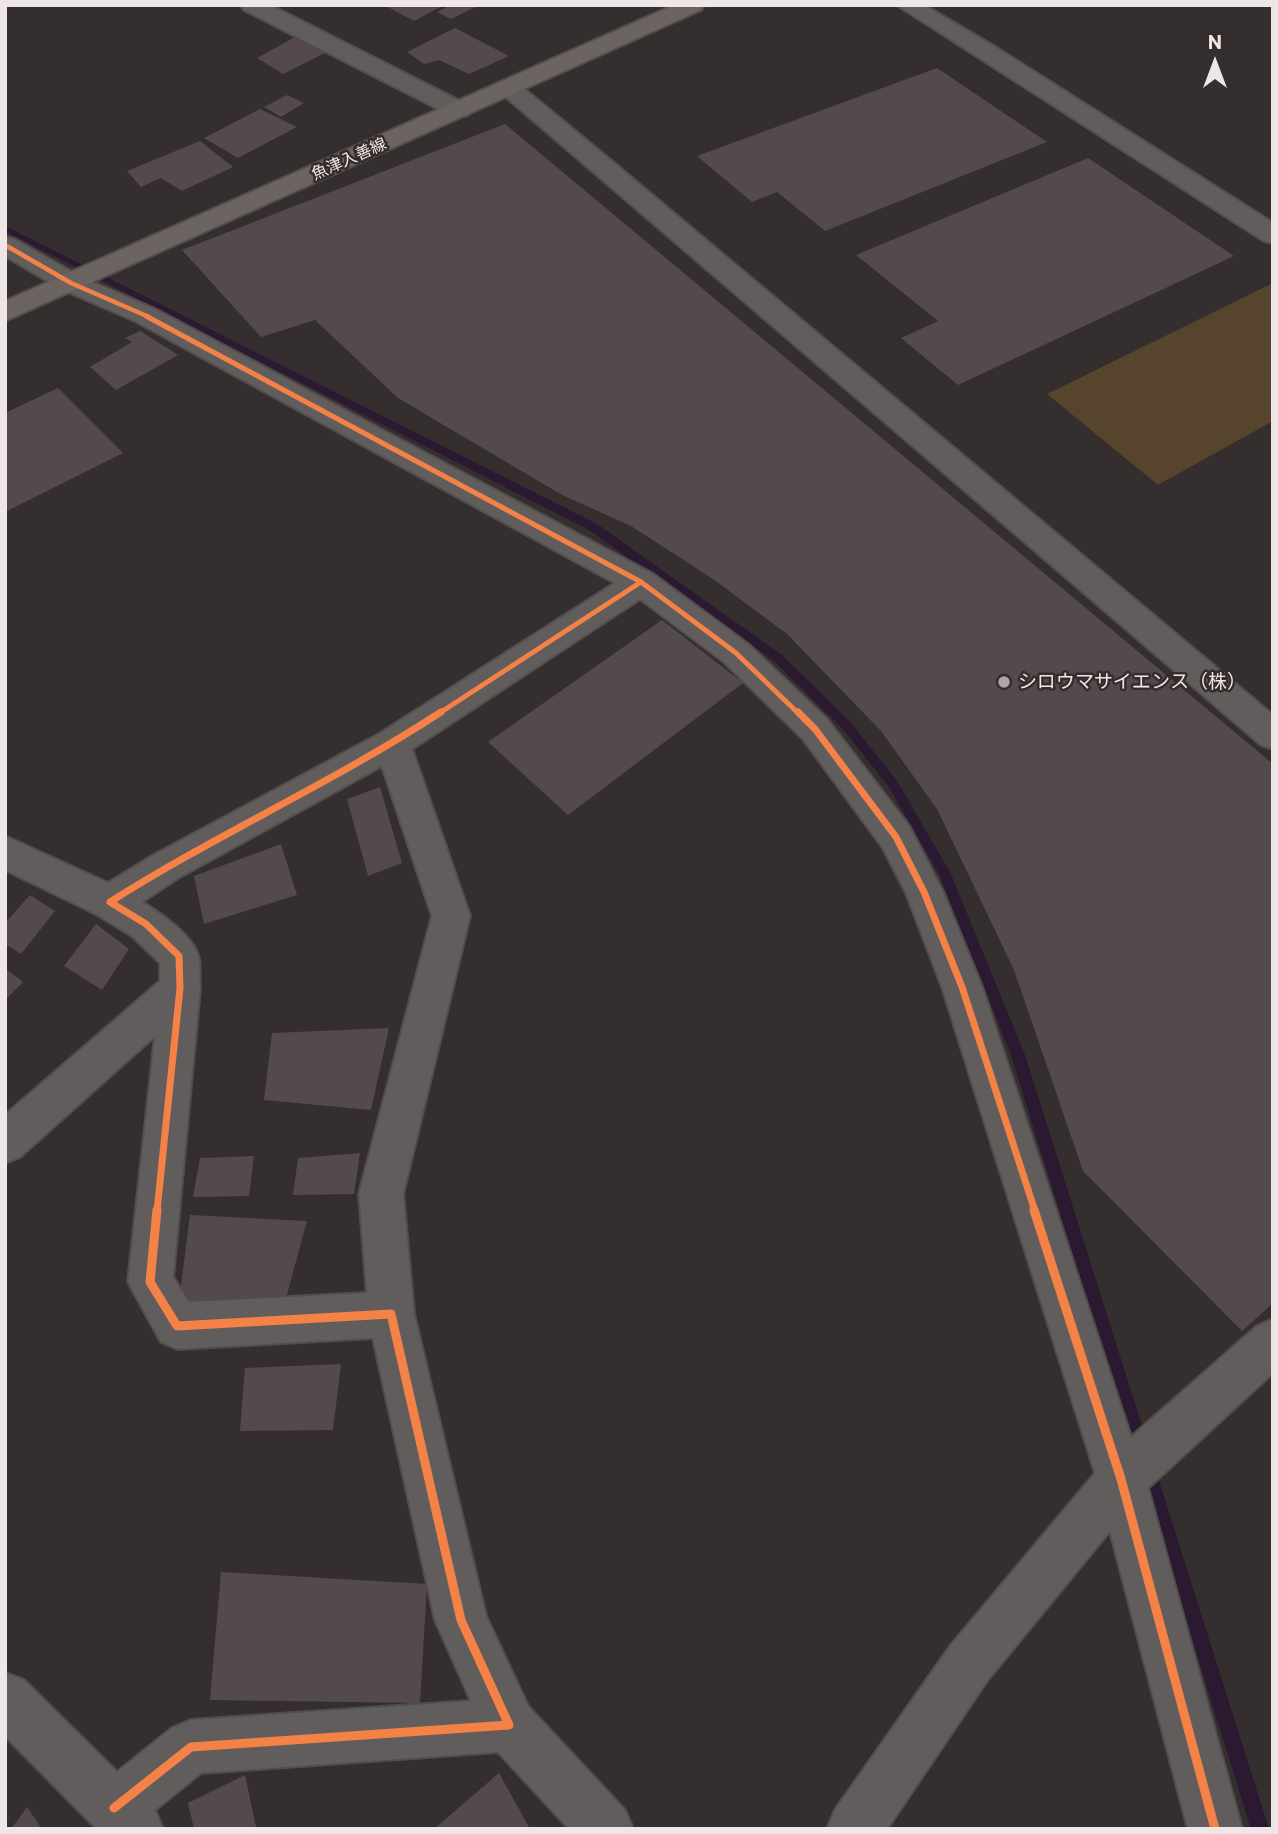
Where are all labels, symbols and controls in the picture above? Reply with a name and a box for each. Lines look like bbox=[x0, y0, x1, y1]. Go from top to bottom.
north arrow bbox=[1180, 28, 1250, 98]
text: N bbox=[1208, 30, 1222, 53]
street label: 魚津入善線 bbox=[309, 134, 389, 184]
place label: シロウマサイエンス（株） bbox=[1018, 671, 1246, 693]
marker: シロウマサイエンス（株） bbox=[996, 674, 1012, 690]

